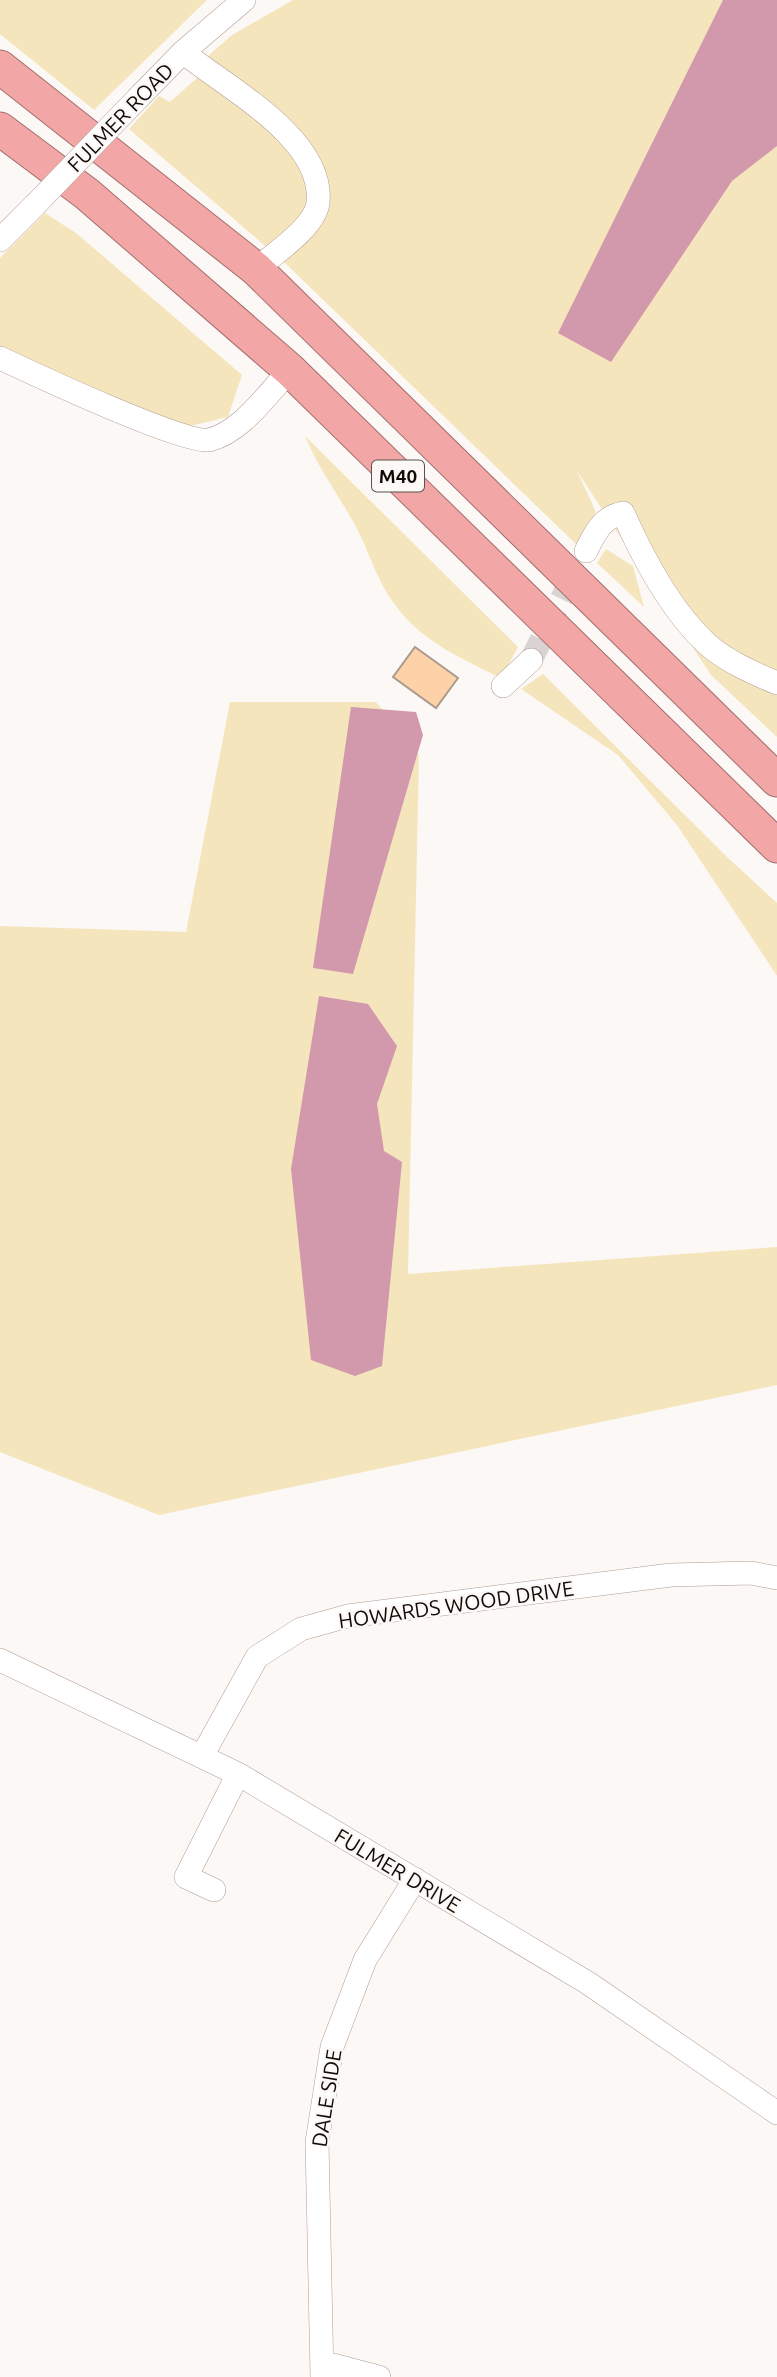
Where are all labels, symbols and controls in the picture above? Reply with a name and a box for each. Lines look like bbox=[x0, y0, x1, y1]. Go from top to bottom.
street label: FULMER ROAD bbox=[62, 58, 178, 176]
road number: M40 bbox=[372, 461, 424, 491]
street label: HOWARDS WOOD DRIVE bbox=[337, 1576, 575, 1632]
street label: FULMER DRIVE bbox=[331, 1823, 465, 1917]
street label: DALE SIDE bbox=[306, 2047, 346, 2149]

